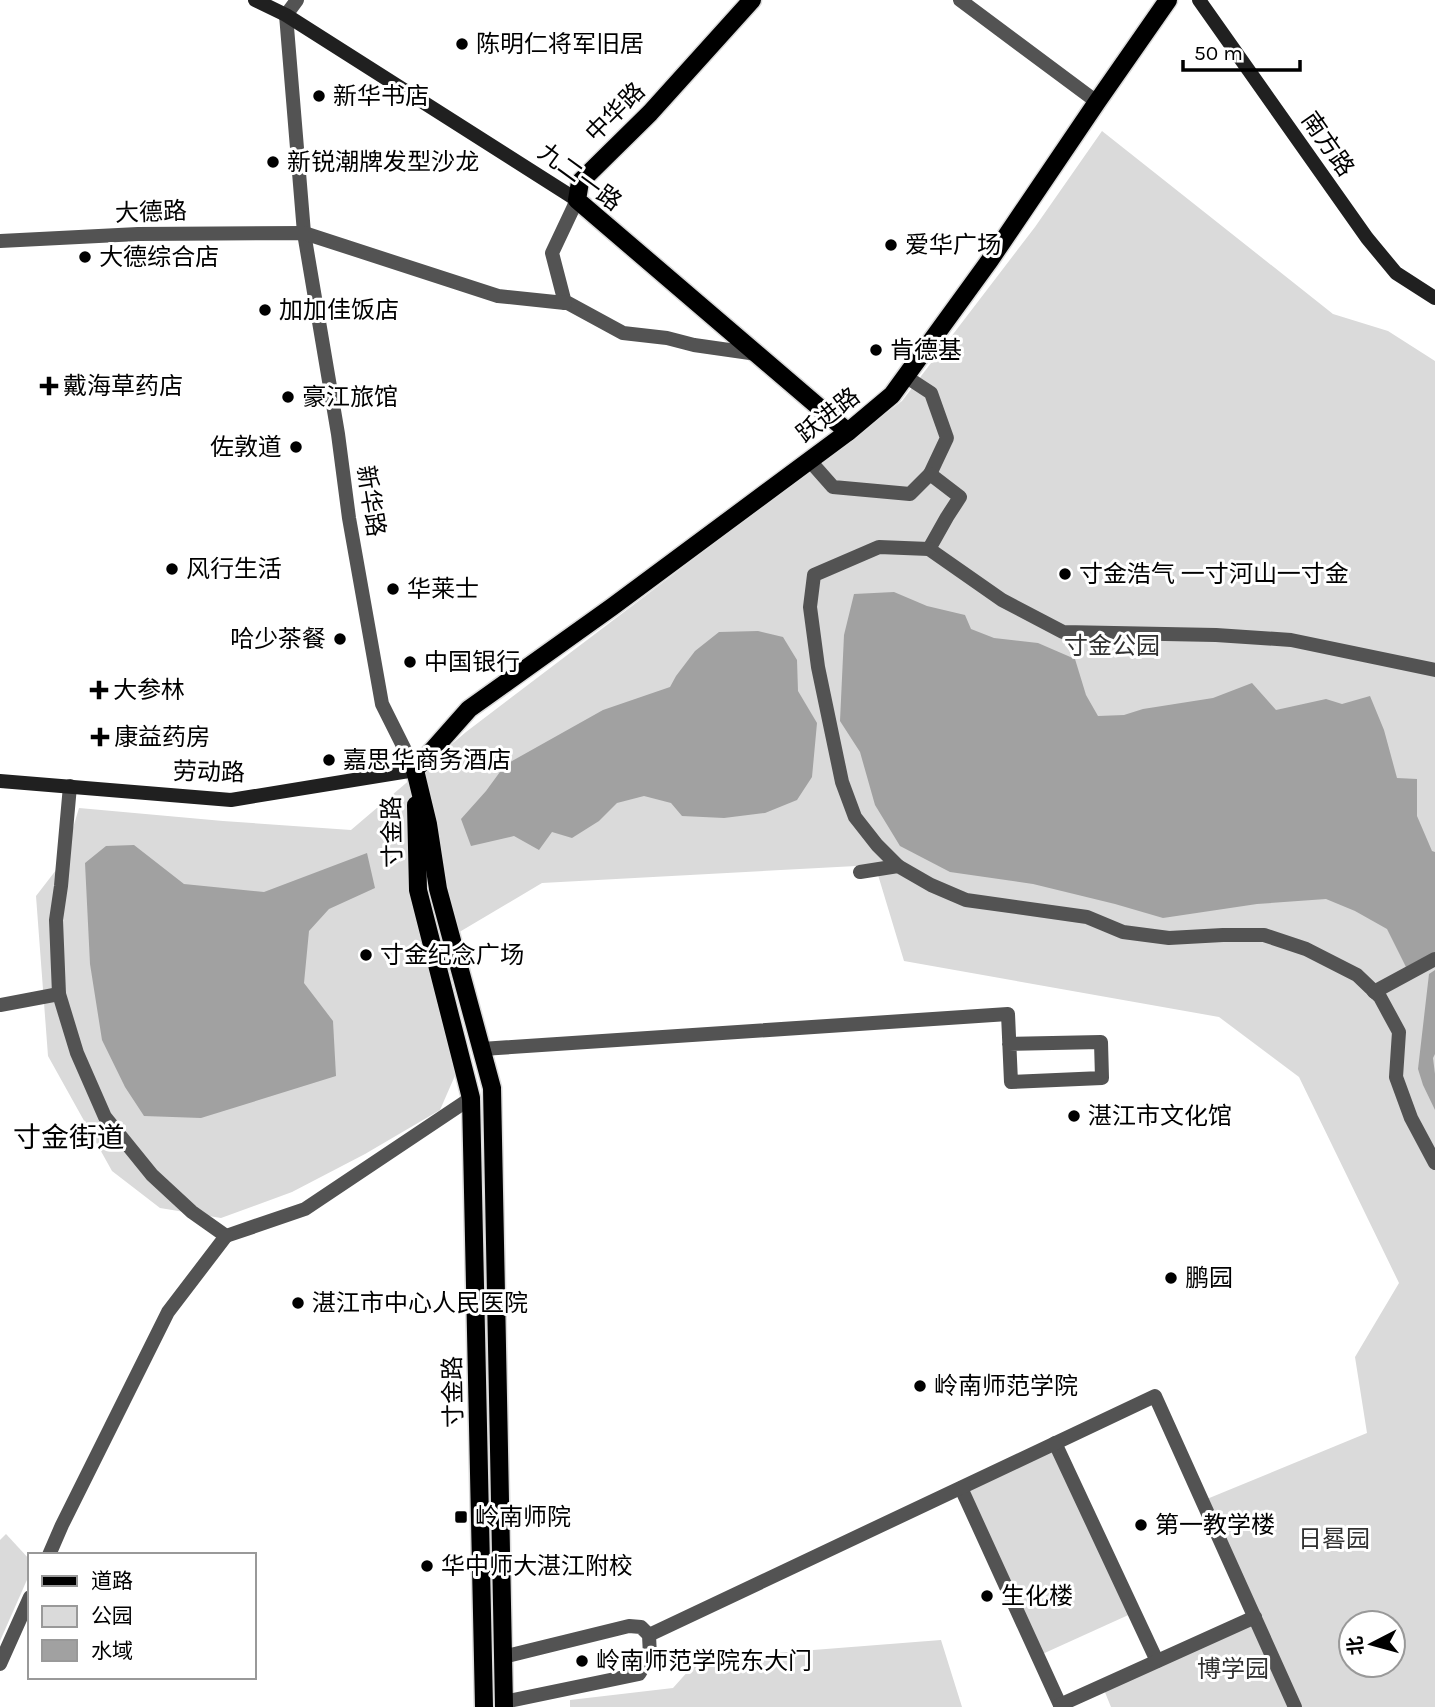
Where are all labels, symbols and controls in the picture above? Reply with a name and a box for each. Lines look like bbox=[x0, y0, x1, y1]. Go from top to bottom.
scale bar bbox=[1183, 28, 1300, 72]
place label: 陈明仁将军旧居 bbox=[476, 30, 644, 58]
marker: 陈明仁将军旧居 bbox=[454, 36, 470, 52]
text: 50 m bbox=[1194, 41, 1243, 65]
street label: 中华路 bbox=[580, 77, 650, 147]
place label: 新华书店 bbox=[333, 82, 429, 110]
marker: 新华书店 bbox=[311, 88, 327, 104]
street label: 南方路 bbox=[1296, 106, 1360, 182]
street label: 九二一路 bbox=[533, 137, 627, 217]
place label: 新锐潮牌发型沙龙 bbox=[287, 148, 479, 176]
marker: 新锐潮牌发型沙龙 bbox=[265, 154, 281, 170]
street label: 大德路 bbox=[115, 197, 187, 227]
place label: 爱华广场 bbox=[905, 231, 1001, 259]
marker: 爱华广场 bbox=[883, 237, 899, 253]
place label: 大德综合店 bbox=[99, 243, 219, 271]
marker: 大德综合店 bbox=[77, 249, 93, 265]
place label: 加加佳饭店 bbox=[279, 296, 399, 324]
marker: 加加佳饭店 bbox=[257, 302, 273, 318]
place label: 肯德基 bbox=[890, 336, 962, 364]
marker: 肯德基 bbox=[868, 342, 884, 358]
place label: 戴海草药店 bbox=[63, 372, 183, 400]
marker: 戴海草药店 bbox=[41, 378, 57, 394]
street label: 跃进路 bbox=[791, 382, 865, 448]
place label: 豪江旅馆 bbox=[302, 383, 398, 411]
marker: 豪江旅馆 bbox=[280, 389, 296, 405]
place label: 佐敦道 bbox=[210, 433, 282, 461]
marker: 佐敦道 bbox=[288, 439, 304, 455]
street label: 新华路 bbox=[352, 463, 390, 539]
place label: 风行生活 bbox=[186, 555, 282, 583]
place label: 寸金浩气 一寸河山一寸金 bbox=[1079, 560, 1349, 588]
marker: 风行生活 bbox=[164, 561, 180, 577]
marker: 寸金浩气 一寸河山一寸金 bbox=[1057, 566, 1073, 582]
place label: 华莱士 bbox=[407, 575, 479, 603]
marker: 华莱士 bbox=[385, 581, 401, 597]
place label: 哈少茶餐 bbox=[230, 625, 326, 653]
marker: 哈少茶餐 bbox=[332, 631, 348, 647]
park label: 寸金公园 bbox=[1064, 632, 1160, 660]
place label: 中国银行 bbox=[424, 648, 520, 676]
marker: 中国银行 bbox=[402, 654, 418, 670]
place label: 大参林 bbox=[113, 676, 185, 704]
marker: 大参林 bbox=[91, 682, 107, 698]
place label: 康益药房 bbox=[114, 723, 210, 751]
marker: 康益药房 bbox=[92, 729, 108, 745]
place label: 嘉思华商务酒店 bbox=[343, 746, 511, 774]
marker: 嘉思华商务酒店 bbox=[321, 752, 337, 768]
street label: 劳动路 bbox=[173, 757, 245, 787]
street label: 寸金路 bbox=[377, 796, 407, 868]
place label: 寸金纪念广场 bbox=[380, 941, 524, 969]
marker: 寸金纪念广场 bbox=[358, 947, 374, 963]
place label: 湛江市文化馆 bbox=[1088, 1102, 1232, 1130]
marker: 湛江市文化馆 bbox=[1066, 1108, 1082, 1124]
district label: 寸金街道 bbox=[13, 1121, 125, 1154]
place label: 鹏园 bbox=[1185, 1264, 1233, 1292]
marker: 鹏园 bbox=[1163, 1270, 1179, 1286]
place label: 湛江市中心人民医院 bbox=[312, 1289, 528, 1317]
marker: 湛江市中心人民医院 bbox=[290, 1295, 306, 1311]
street label: 寸金路 bbox=[438, 1356, 468, 1428]
place label: 岭南师范学院 bbox=[934, 1372, 1078, 1400]
marker: 岭南师范学院 bbox=[912, 1378, 928, 1394]
place label: 岭南师院 bbox=[475, 1503, 571, 1531]
marker: 岭南师院 bbox=[453, 1509, 469, 1525]
place label: 第一教学楼 bbox=[1155, 1511, 1275, 1539]
marker: 第一教学楼 bbox=[1133, 1517, 1149, 1533]
park label: 日晷园 bbox=[1298, 1525, 1370, 1553]
place label: 华中师大湛江附校 bbox=[441, 1552, 633, 1580]
legend bbox=[28, 1553, 256, 1679]
marker: 华中师大湛江附校 bbox=[419, 1558, 435, 1574]
text: 道路 bbox=[91, 1569, 133, 1593]
place label: 生化楼 bbox=[1001, 1582, 1073, 1610]
marker: 生化楼 bbox=[979, 1588, 995, 1604]
text: 公园 bbox=[91, 1604, 133, 1628]
north arrow bbox=[1337, 1609, 1407, 1679]
text: 北 bbox=[1344, 1635, 1368, 1656]
text: 水域 bbox=[91, 1639, 133, 1663]
place label: 岭南师范学院东大门 bbox=[596, 1647, 812, 1675]
marker: 岭南师范学院东大门 bbox=[574, 1653, 590, 1669]
park label: 博学园 bbox=[1197, 1655, 1269, 1683]

